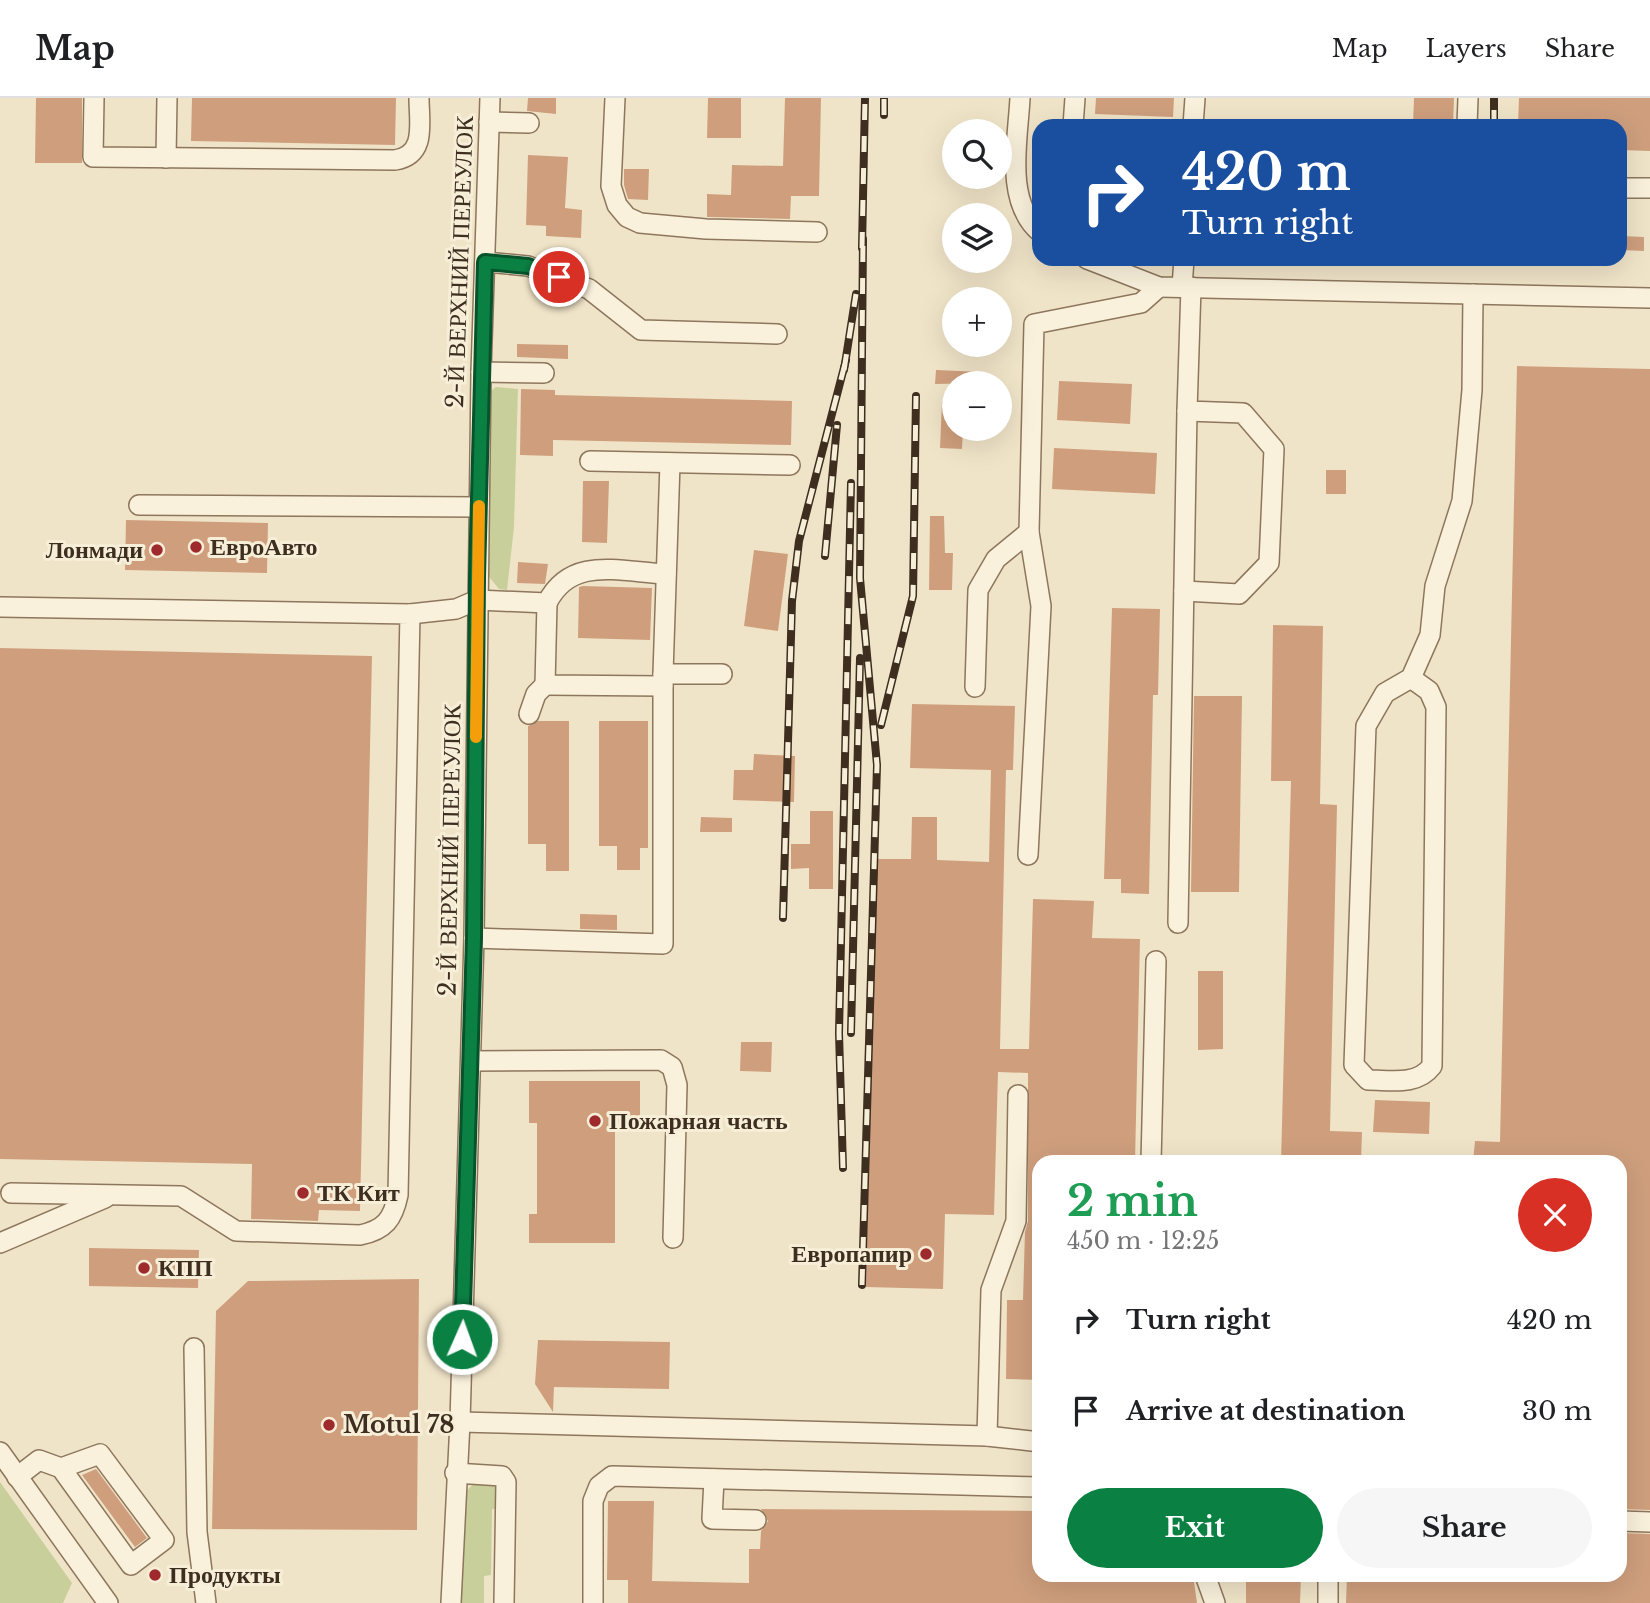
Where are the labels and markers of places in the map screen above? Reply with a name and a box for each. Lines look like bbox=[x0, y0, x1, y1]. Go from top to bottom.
pin bbox=[529, 247, 589, 307]
place label: ЕвроАвто bbox=[210, 532, 317, 561]
place label: Лонмади bbox=[46, 535, 143, 564]
marker: ЕвроАвто bbox=[188, 539, 204, 555]
marker: Лонмади bbox=[149, 542, 165, 558]
place label: Пожарная часть bbox=[609, 1106, 788, 1135]
marker: Пожарная часть bbox=[587, 1113, 603, 1129]
place label: ТК Кит bbox=[317, 1178, 400, 1207]
marker: ТК Кит bbox=[295, 1185, 311, 1201]
place label: Европапир bbox=[791, 1239, 912, 1268]
marker: Европапир bbox=[918, 1246, 934, 1262]
place label: КПП bbox=[158, 1253, 213, 1282]
marker: КПП bbox=[136, 1260, 152, 1276]
place label: Motul 78 bbox=[343, 1410, 454, 1439]
marker: Motul 78 bbox=[321, 1417, 337, 1433]
place label: Продукты bbox=[169, 1560, 281, 1589]
marker: Продукты bbox=[147, 1567, 163, 1583]

